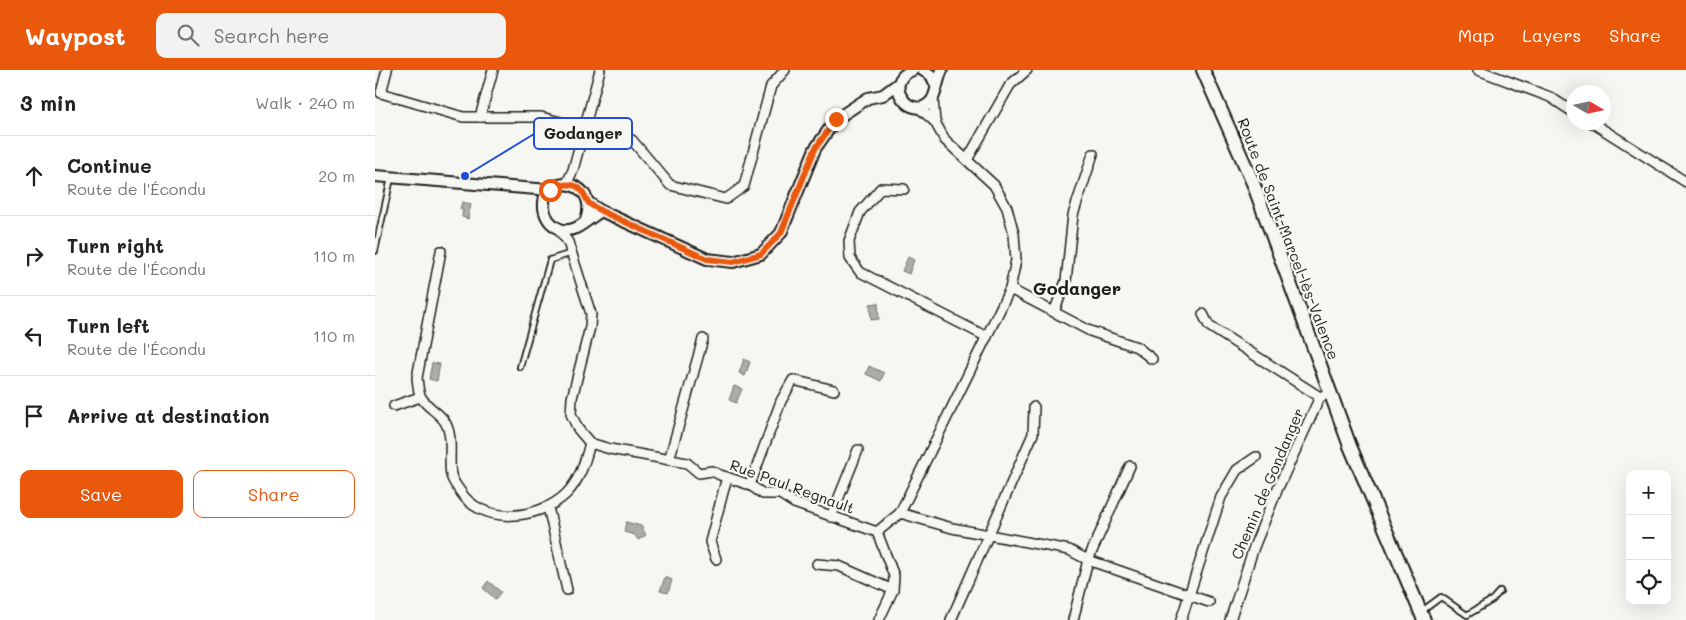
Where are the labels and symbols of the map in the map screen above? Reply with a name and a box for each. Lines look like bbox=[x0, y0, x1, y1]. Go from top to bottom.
north arrow bbox=[1566, 85, 1611, 130]
route end bbox=[825, 108, 848, 131]
street label: Route de Saint-Marcel-lès-Valence bbox=[1234, 115, 1344, 362]
callout: Godanger bbox=[534, 118, 632, 149]
text: Godanger bbox=[544, 122, 622, 143]
route start bbox=[539, 179, 562, 202]
district label: Godanger bbox=[1033, 276, 1121, 300]
street label: Chemin de Gondanger bbox=[1226, 405, 1308, 562]
street label: Rue Paul Regnault bbox=[727, 454, 857, 518]

